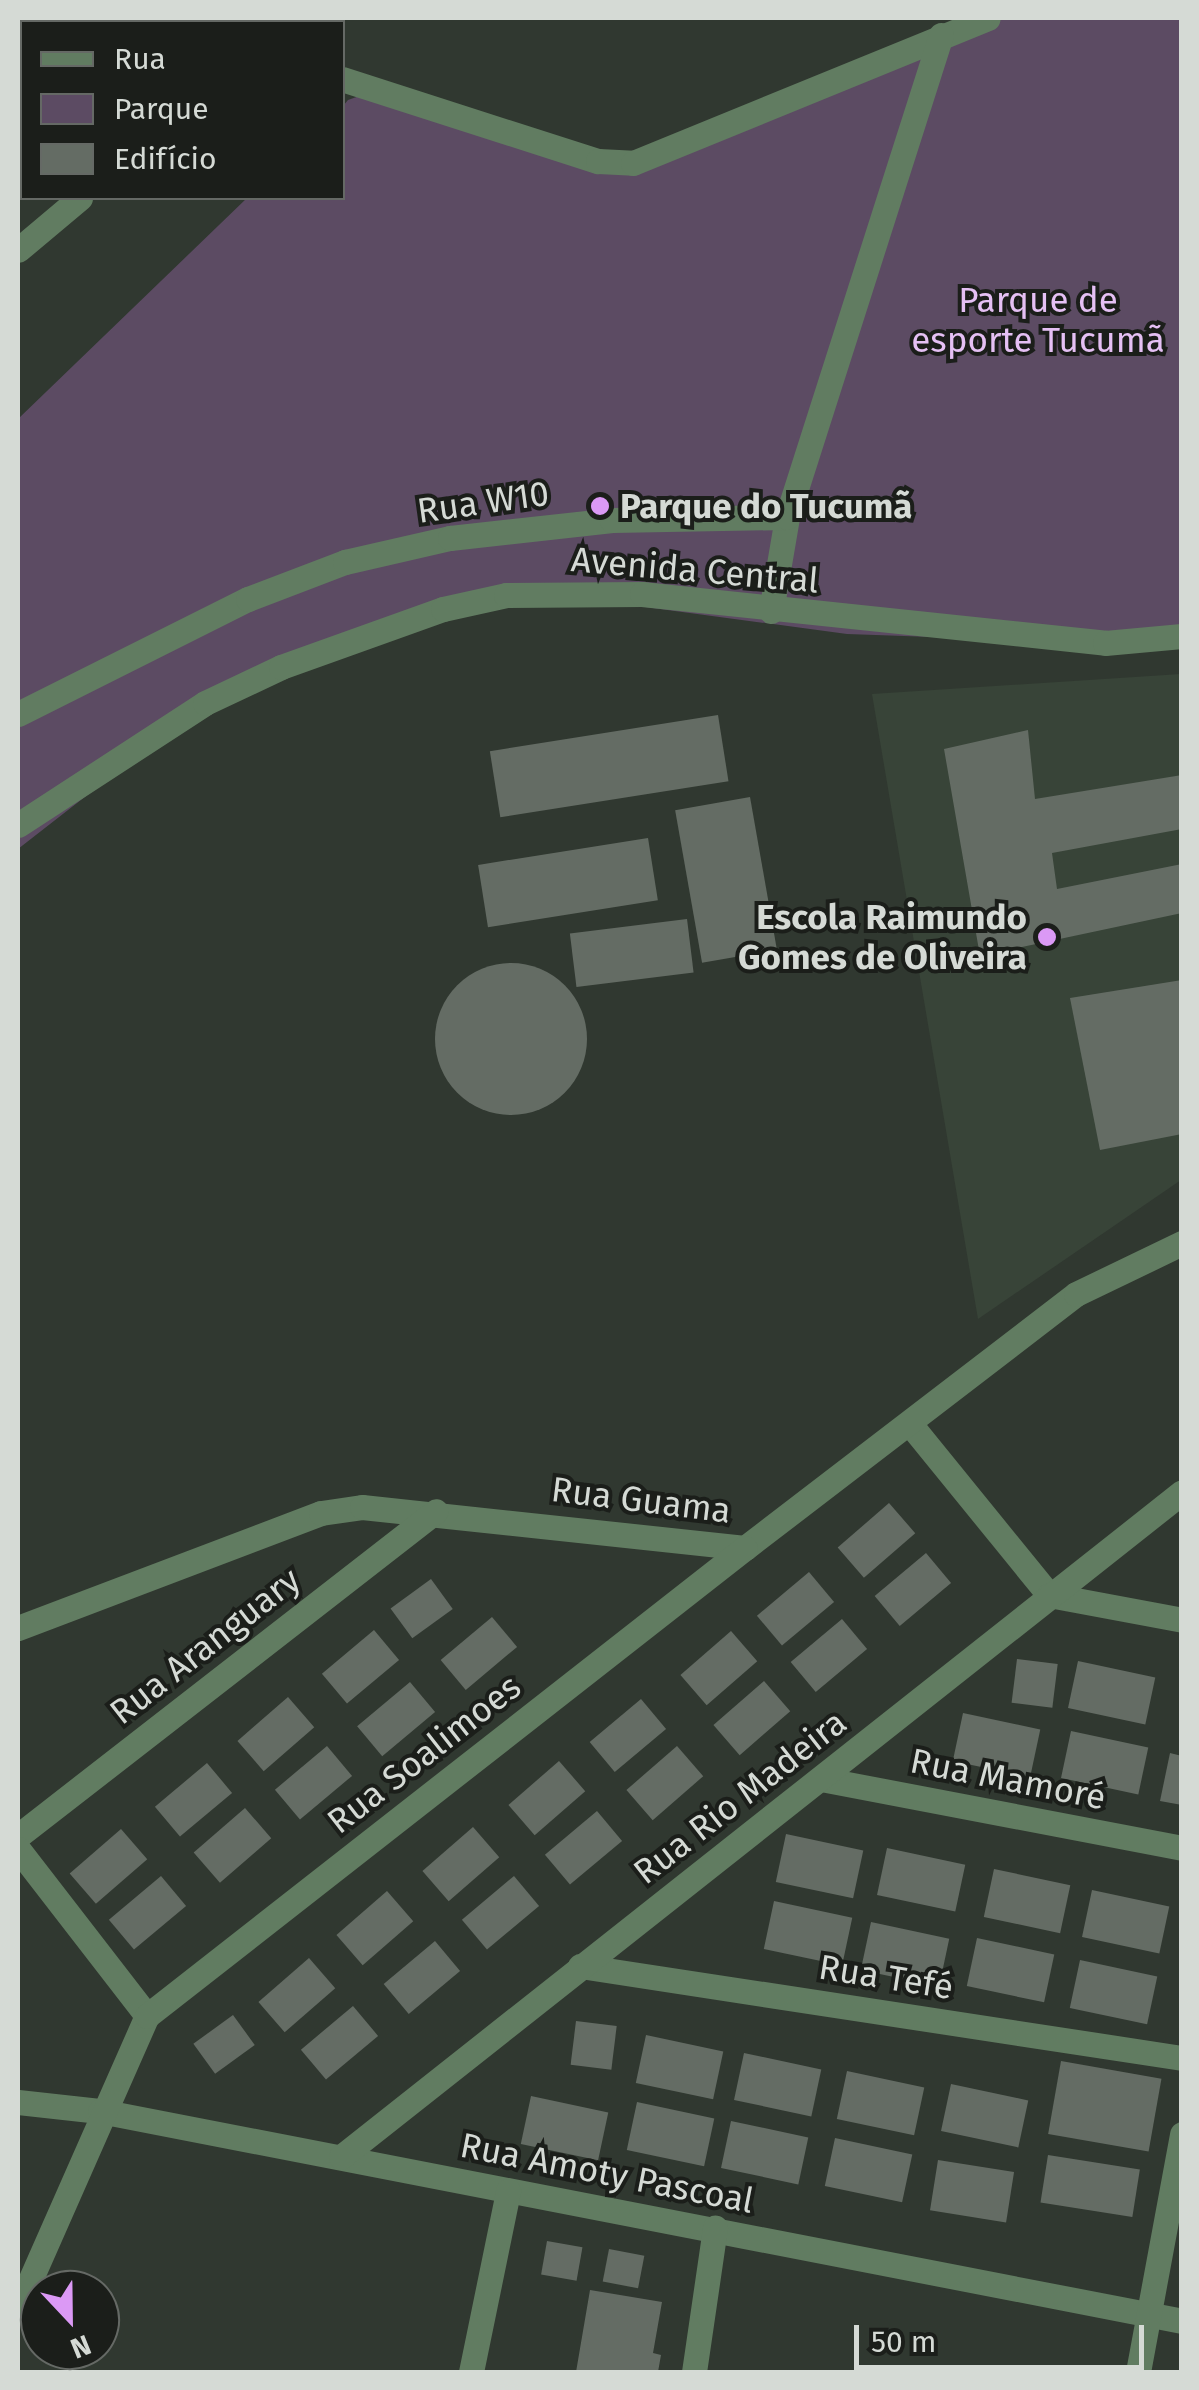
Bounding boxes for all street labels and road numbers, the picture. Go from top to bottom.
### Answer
street label: Rua W10 [414,472,552,532]
street label: Avenida Central [570,538,820,602]
street label: Rua Guama [549,1468,733,1532]
street label: Rua Aranguary [102,1559,308,1733]
street label: Rua Soalimoes [319,1666,529,1842]
street label: Rua Rio Madeira [625,1701,855,1893]
street label: Rua Mamoré [907,1739,1109,1819]
street label: Rua Tefé [816,1946,956,2008]
street label: Rua Amoty Pascoal [457,2124,757,2222]

